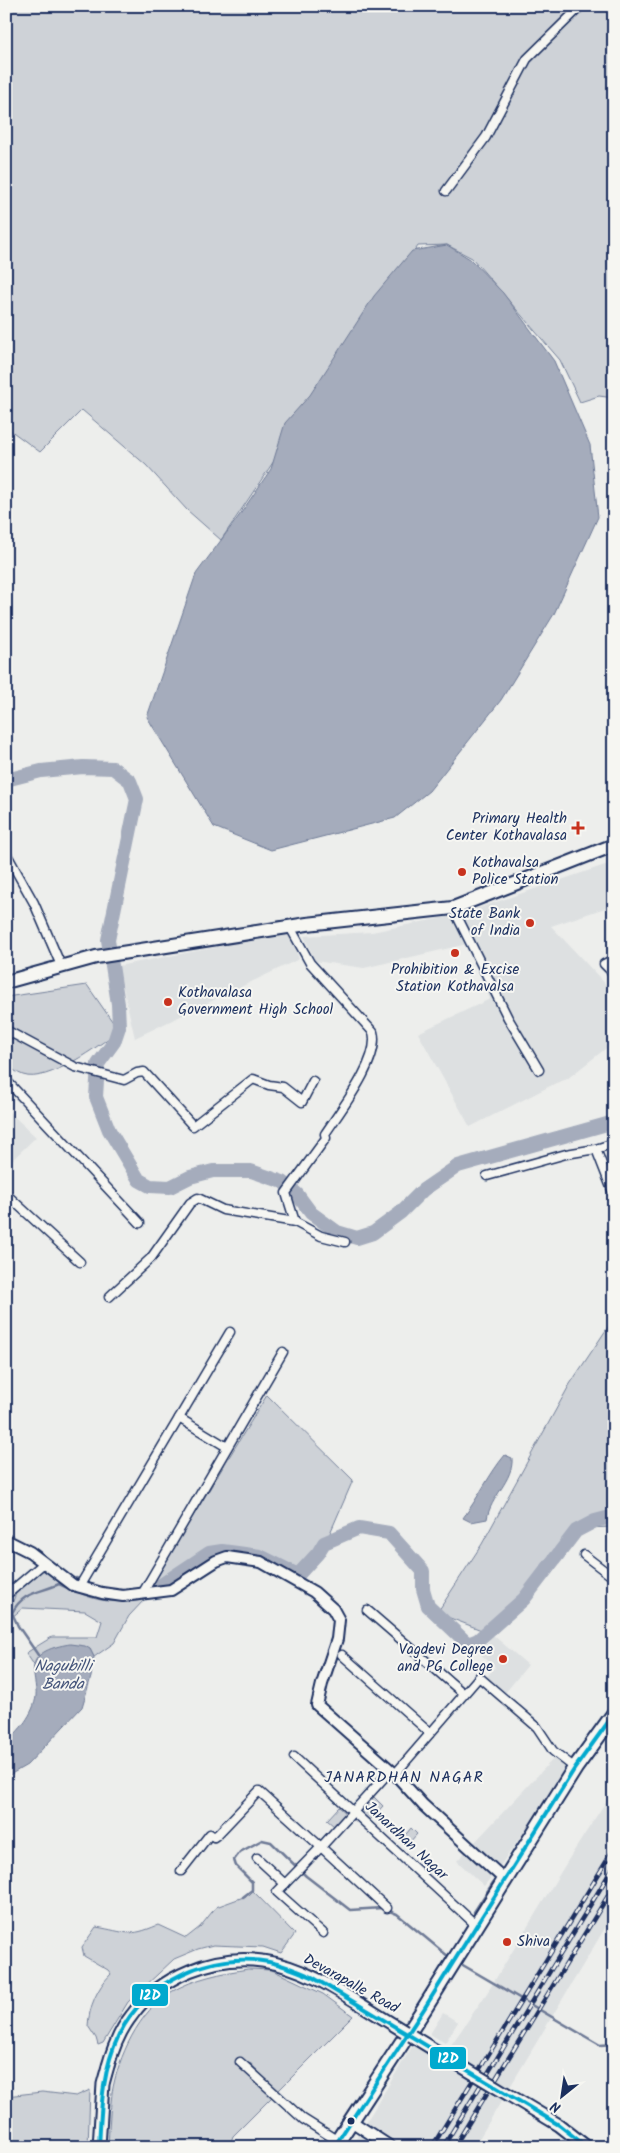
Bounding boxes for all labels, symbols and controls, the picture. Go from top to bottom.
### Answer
place label: Primary Health Center Kothavalasa [446,807,567,848]
marker: Primary Health Center Kothavalasa [571,821,585,835]
place label: Kothavalsa Police Station [472,851,559,892]
marker: Kothavalsa Police Station [456,866,468,878]
place label: State Bank of India [449,902,521,943]
marker: State Bank of India [524,917,536,929]
marker: Prohibition & Excise Station Kothavalsa [449,947,461,959]
place label: Prohibition & Excise Station Kothavalsa [391,958,519,999]
place label: Kothavalasa Government High School [178,981,334,1022]
marker: Kothavalasa Government High School [162,996,174,1008]
place label: Vagdevi Degree and PG College [397,1638,493,1679]
marker: Vagdevi Degree and PG College [497,1653,509,1665]
water label: Nagubilli Banda [34,1654,95,1697]
district label: JANARDHAN NAGAR [324,1765,484,1790]
street label: Janardhan Nagar [359,1796,454,1887]
place label: Shiva [517,1930,550,1954]
marker: Shiva [501,1936,513,1948]
street label: Devarapalle Road [299,1948,404,2020]
line badge: 12D [131,1983,169,2007]
text: 12D [139,1985,161,2007]
line badge: 12D [429,2046,467,2070]
text: 12D [437,2048,459,2070]
north arrow [538,2070,588,2120]
text: N [547,2095,565,2118]
unlabelled marker [346,2116,356,2126]

